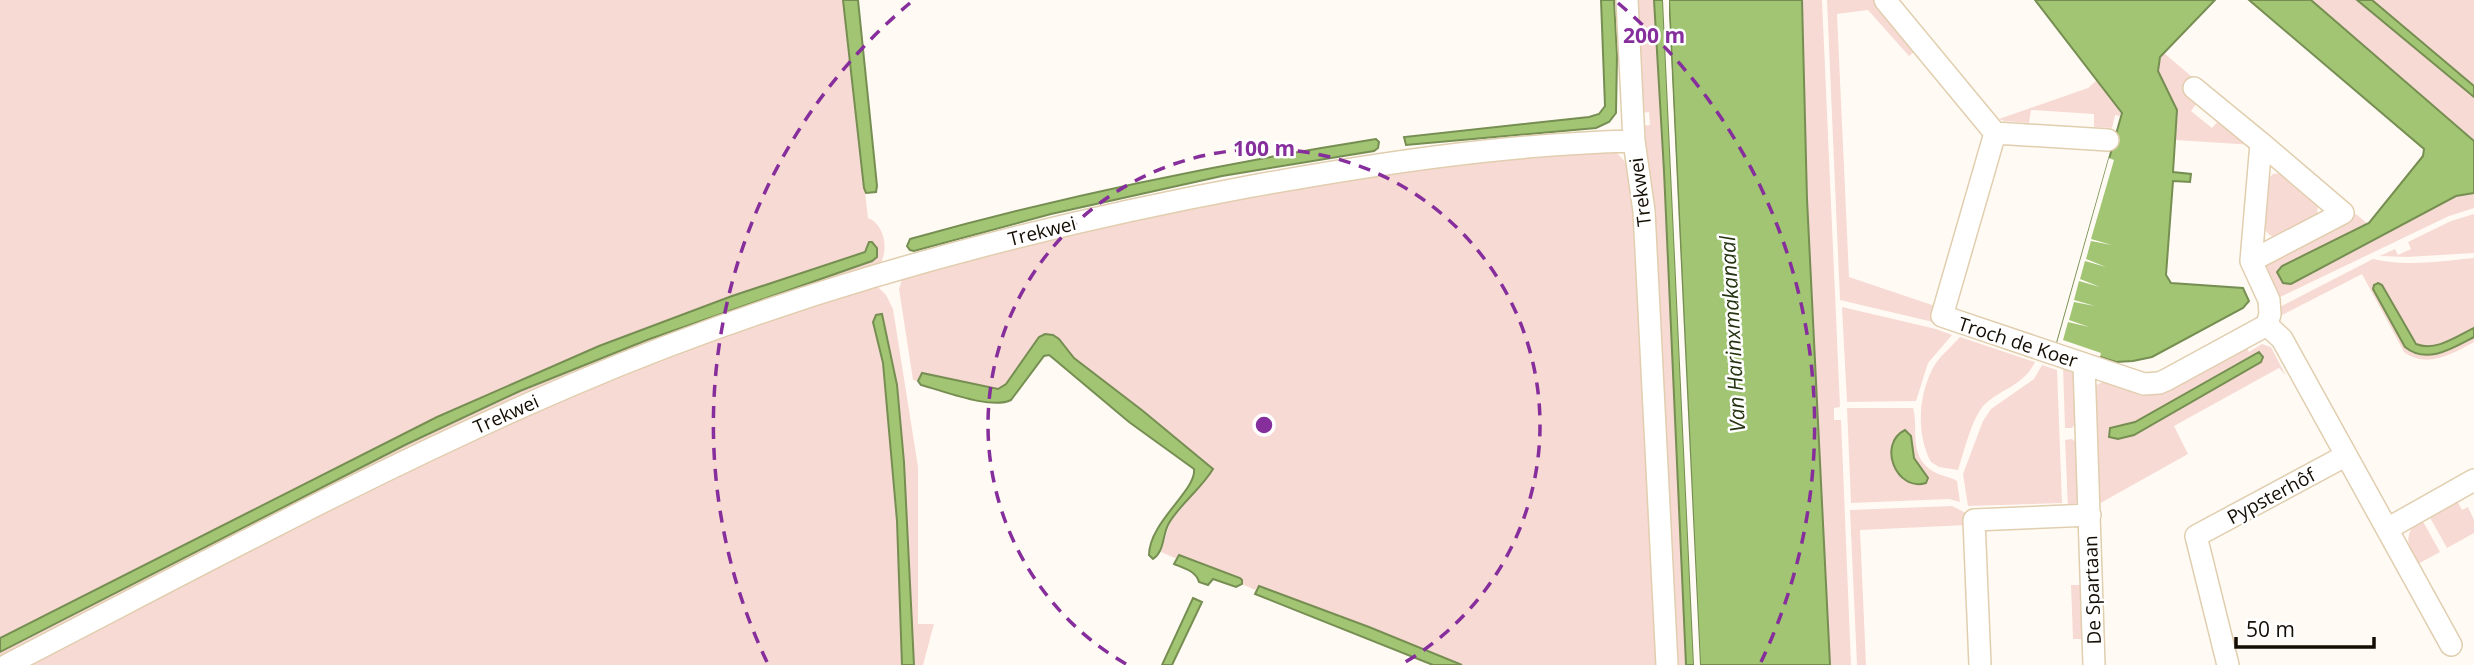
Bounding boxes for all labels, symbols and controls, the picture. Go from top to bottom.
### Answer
text: 200 m [1623,21,1685,49]
text: 100 m [1233,134,1295,162]
street label: Trekwei [1623,156,1657,228]
street label: Trekwei [1005,210,1079,252]
water label: Van Harinxmakanaal [1713,235,1751,433]
street label: Troch de Koer [1955,310,2081,374]
street label: Trekwei [469,388,543,440]
centre of rings [1252,413,1276,437]
street label: Pypsterhôf [2222,461,2321,530]
street label: De Spartaan [2077,535,2107,645]
scale bar [2236,606,2374,650]
text: 50 m [2246,615,2295,643]

